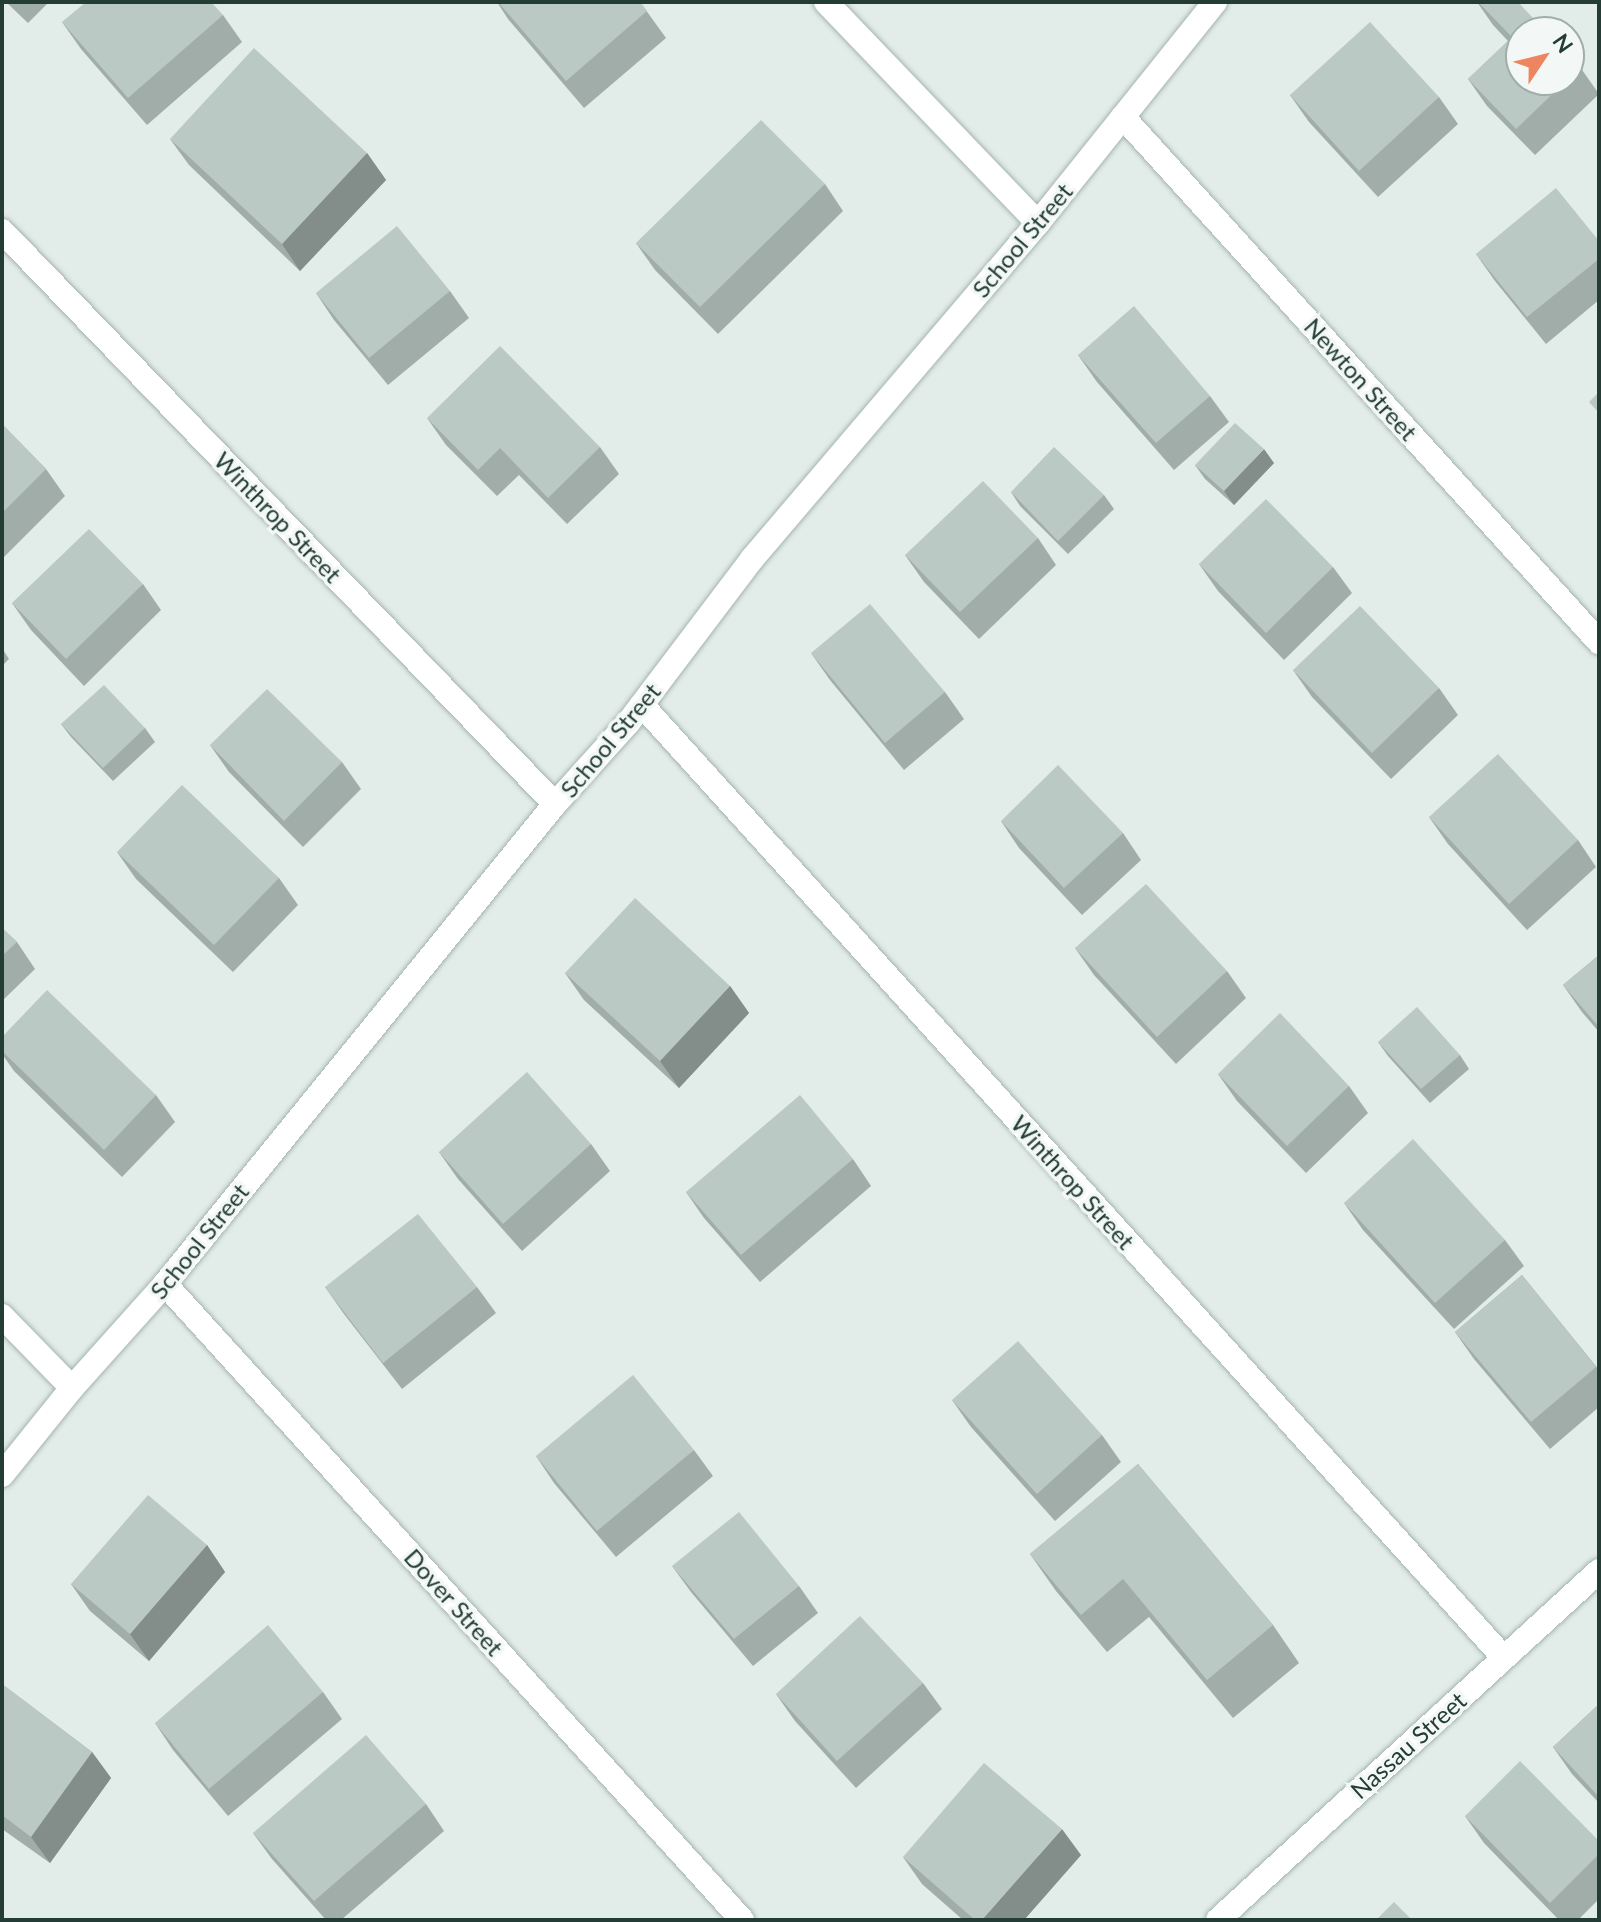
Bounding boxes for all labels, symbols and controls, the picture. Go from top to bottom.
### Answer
north arrow [1505,16,1585,96]
text: N [1548,28,1579,58]
street label: School Street [966,177,1078,303]
street label: Newton Street [1299,312,1423,446]
street label: Winthrop Street [208,446,348,588]
street label: School Street [554,677,666,803]
street label: Winthrop Street [1005,1109,1141,1255]
street label: School Street [144,1178,254,1304]
street label: Dover Street [398,1543,510,1661]
street label: Nassau Street [1344,1686,1472,1804]

